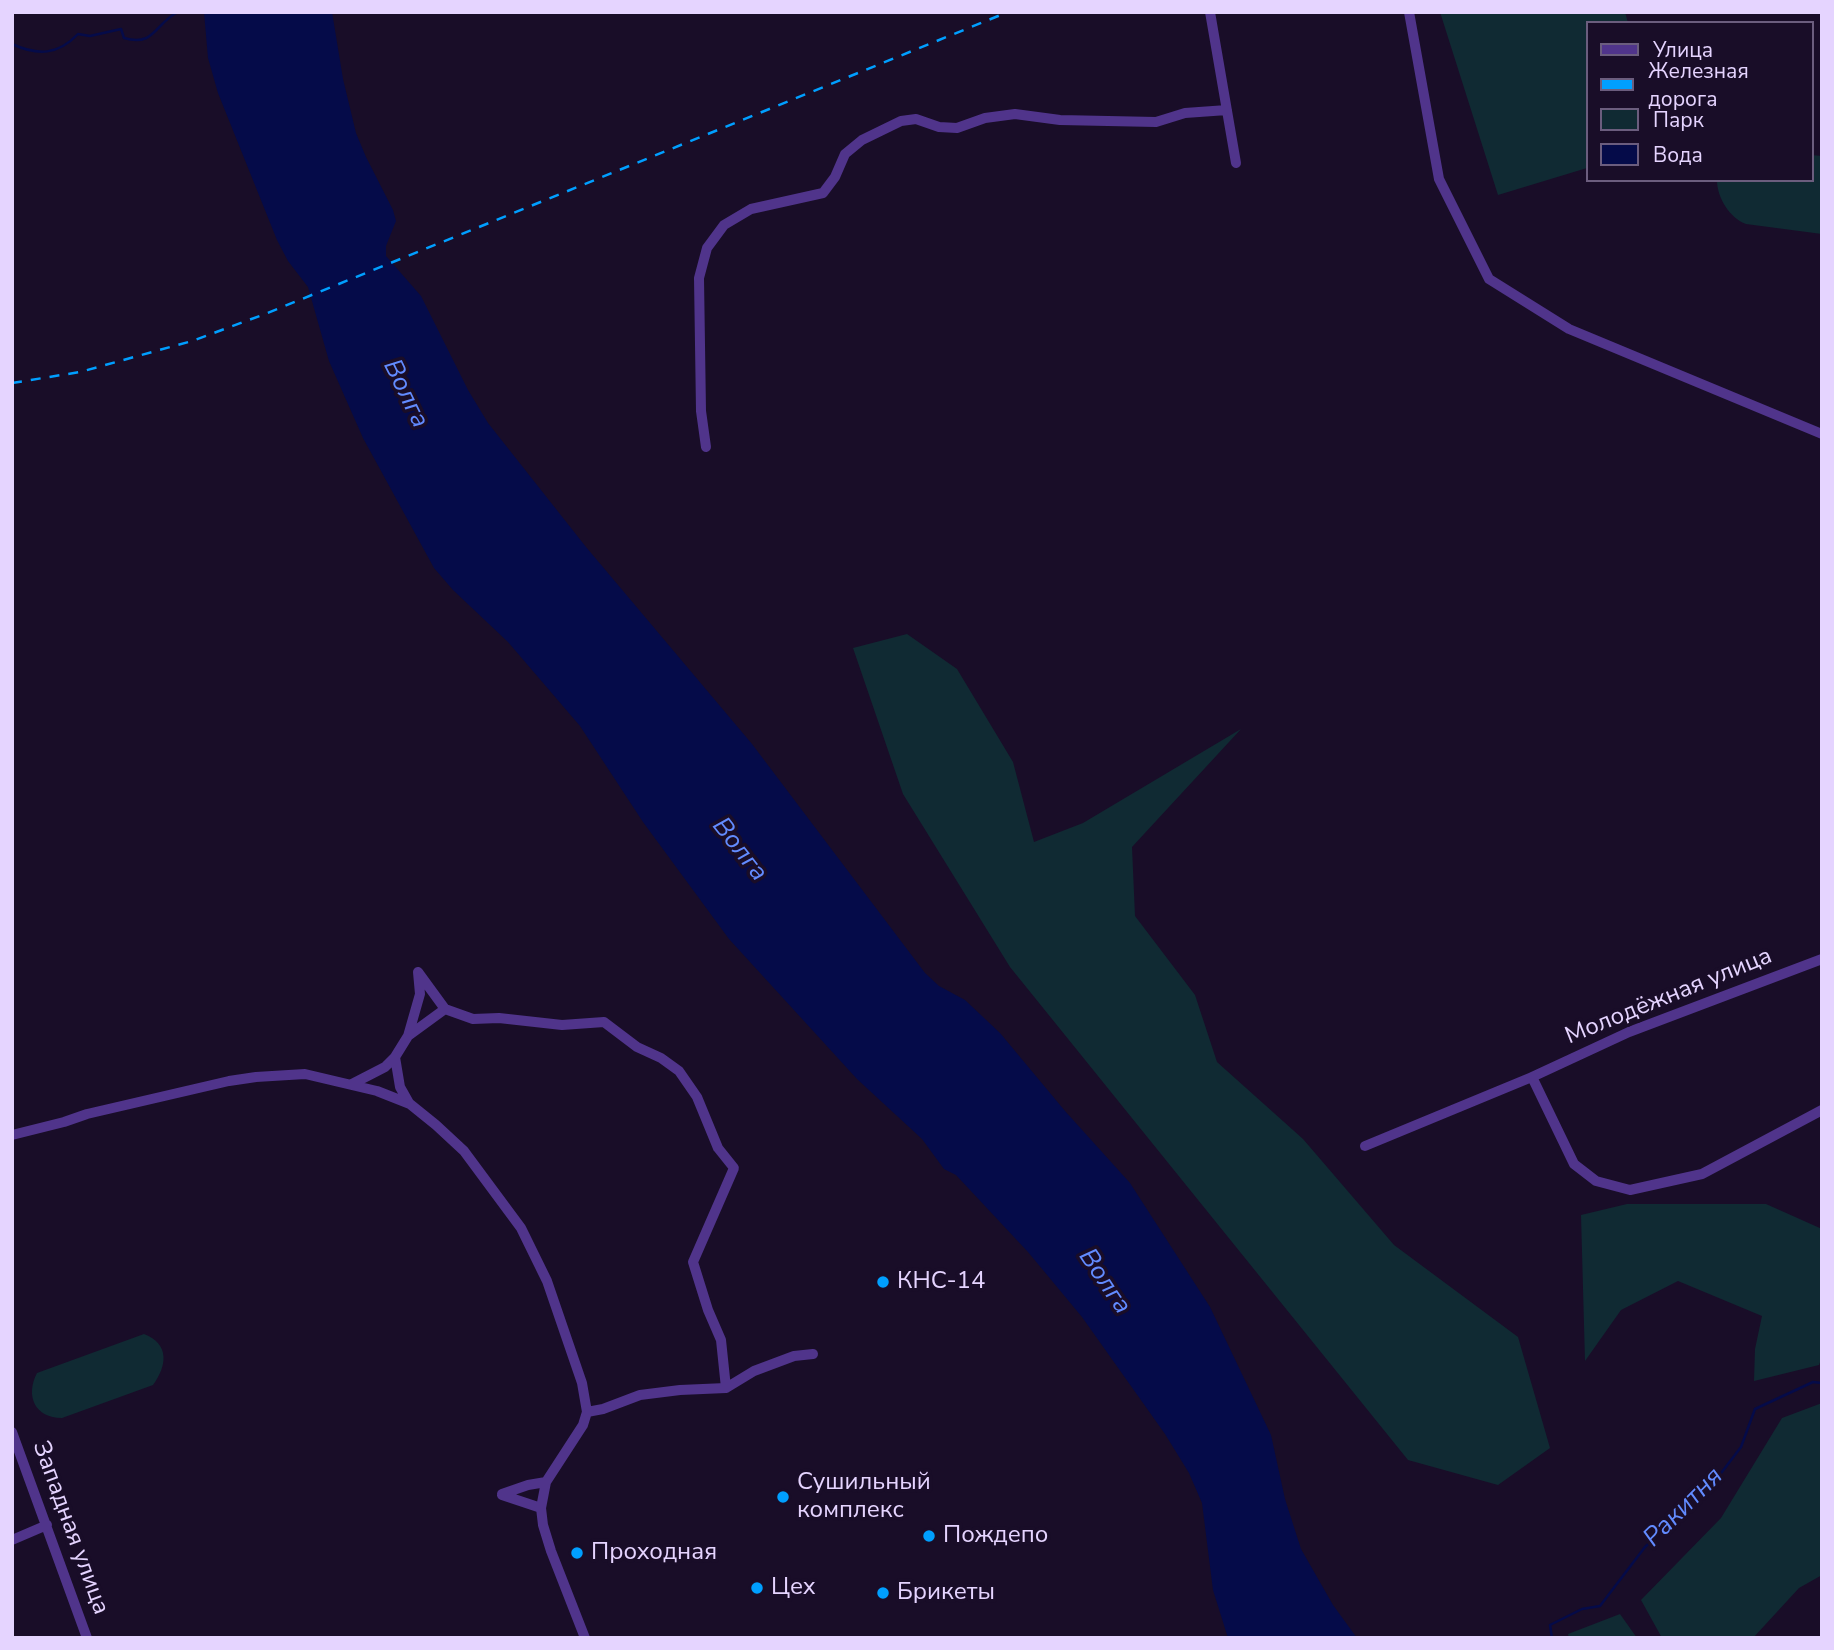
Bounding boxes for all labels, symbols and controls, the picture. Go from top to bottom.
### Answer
legend [1586,21,1813,182]
text: Улица [1653,36,1713,64]
text: Железная дорога [1648,57,1749,113]
text: Парк [1653,106,1704,134]
text: Вода [1653,141,1703,169]
water label: Волга [375,355,435,433]
water label: Волга [704,812,774,888]
street label: Молодёжная улица [1561,942,1777,1052]
water label: Волга [1071,1243,1137,1321]
place label: КНС-14 [897,1268,985,1296]
marker: КНС-14 [875,1274,891,1290]
street label: Западная улица [25,1437,115,1619]
water label: Ракитня [1638,1462,1730,1554]
place label: Сушильный комплекс [797,1469,931,1525]
marker: Сушильный комплекс [775,1489,791,1505]
place label: Пождепо [943,1522,1048,1550]
marker: Пождепо [921,1528,937,1544]
place label: Проходная [591,1539,717,1567]
marker: Проходная [569,1545,585,1561]
place label: Цех [771,1574,816,1602]
place label: Брикеты [897,1579,995,1607]
marker: Цех [749,1580,765,1596]
marker: Брикеты [875,1585,891,1601]

